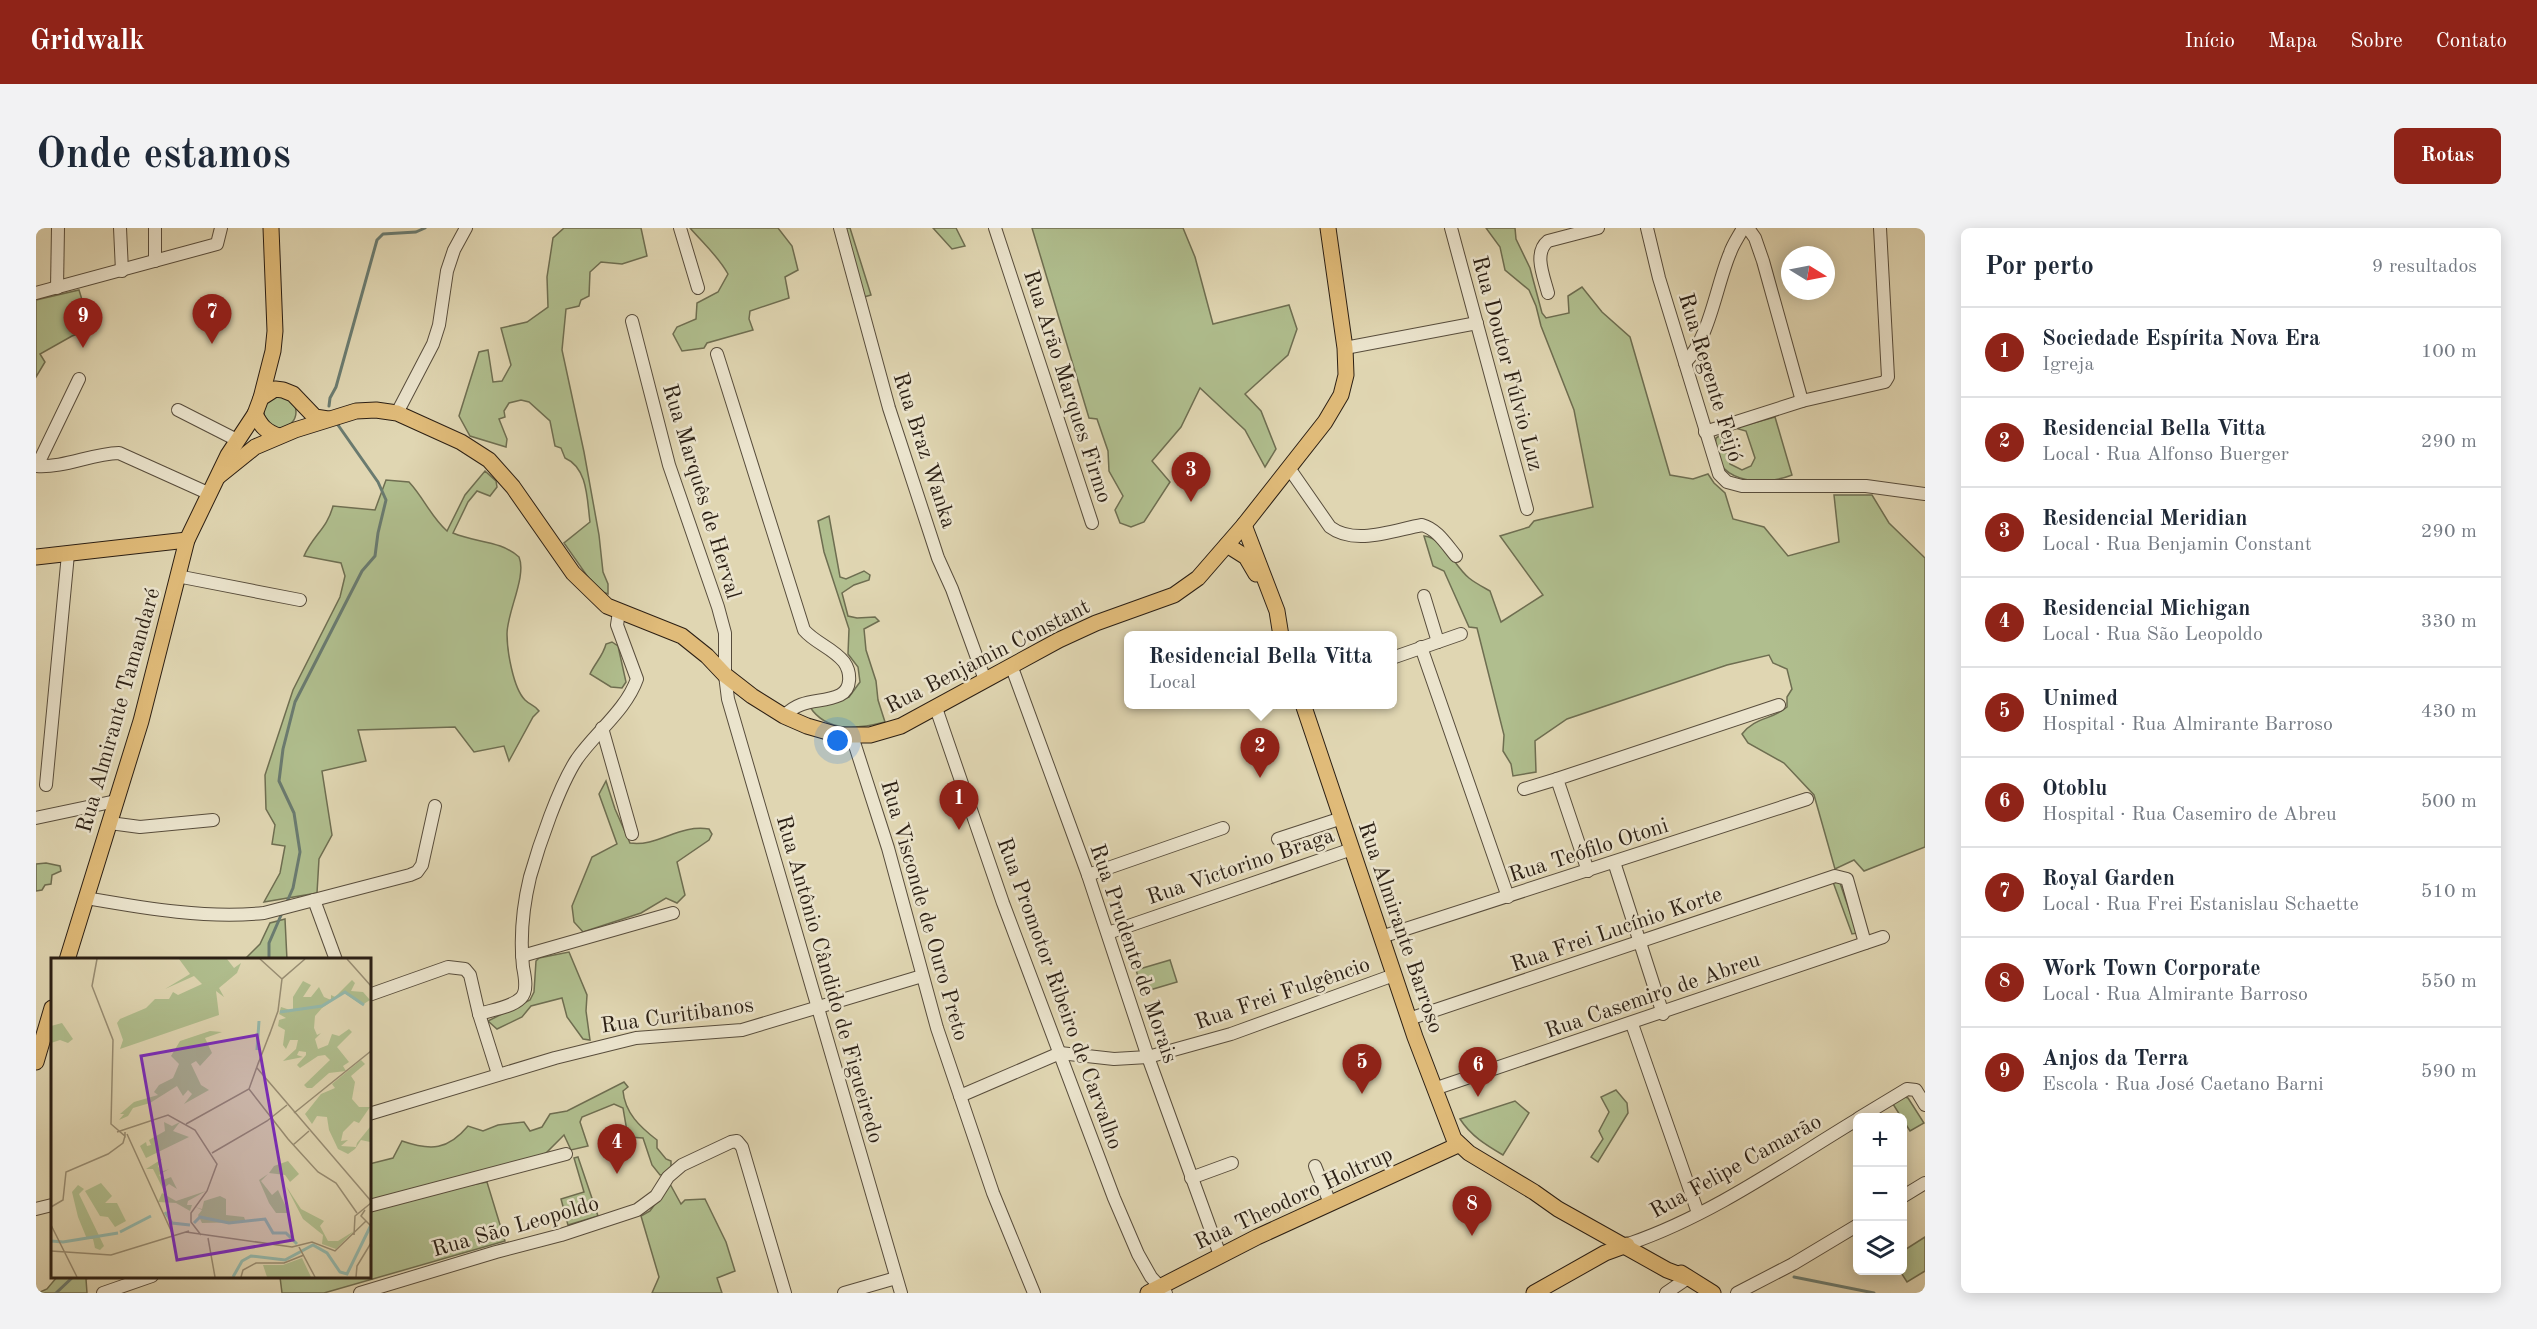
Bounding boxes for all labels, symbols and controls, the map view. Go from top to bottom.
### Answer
text: Gridwalk [30,28,145,56]
text: Início [2184,31,2235,52]
text: Mapa [2268,31,2317,52]
text: Sobre [2350,31,2403,52]
text: Contato [2436,31,2507,52]
button: Rotas [2394,128,2501,184]
text: Onde estamos [36,135,291,177]
north arrow [1781,246,1835,300]
street label: Rua Doutor Fúlvio Luz [1468,254,1546,473]
text: Por perto [1985,254,2094,280]
text: 9 resultados [2372,257,2477,277]
street label: Rua Arão Marques Firmo [1019,267,1115,506]
street label: Rua Regente Feijó [1674,290,1746,465]
pin: 7 [192,294,231,344]
pin: 9 [64,298,102,348]
text: Sociedade Espírita Nova Era [2042,328,2320,350]
text: 1 [1999,342,2010,362]
text: 100 m [2421,342,2477,362]
text: Igreja [2042,355,2094,375]
street label: Rua Braz Wanka [889,370,960,531]
street label: Rua Marquês de Herval [658,382,744,602]
text: Residencial Bella Vitta [2042,418,2266,440]
text: 2 [1999,432,2010,452]
text: 290 m [2421,432,2477,452]
text: Local · Rua Alfonso Buerger [2042,445,2289,465]
pin: 3 [1172,452,1210,502]
text: Residencial Meridian [2042,508,2248,530]
text: 3 [1999,522,2010,542]
text: 290 m [2421,522,2477,542]
text: Local · Rua Benjamin Constant [2042,535,2312,555]
street label: Rua Almirante Tamandaré [73,586,164,835]
street label: Rua Benjamin Constant [882,596,1094,718]
text: Residencial Michigan [2042,598,2251,620]
text: 4 [1999,612,2010,632]
text: 330 m [2421,612,2477,632]
text: Local · Rua São Leopoldo [2042,625,2263,645]
popup [1124,631,1397,709]
text: Residencial Bella Vitta [1149,646,1372,668]
text: Local [1149,673,1196,693]
text: Unimed [2042,688,2118,710]
text: 5 [1999,702,2010,722]
text: 430 m [2421,702,2477,722]
text: Hospital · Rua Almirante Barroso [2042,715,2333,735]
your location [823,726,852,755]
pin: 2 [1240,728,1280,778]
street label: Rua Visconde de Ouro Preto [876,778,972,1043]
text: Otoblu [2042,778,2107,800]
pin: 1 [940,780,978,830]
text: 6 [1999,792,2010,812]
text: 500 m [2421,792,2477,812]
text: Hospital · Rua Casemiro de Abreu [2042,805,2337,825]
street label: Rua Antônio Cândido de Figueiredo [772,813,887,1146]
street label: Rua Teófilo Otoni [1506,815,1671,887]
street label: Rua Almirante Barroso [1354,819,1447,1036]
street label: Rua Victorino Braga [1144,824,1337,909]
street label: Rua Promotor Ribeiro de Carvalho [992,835,1126,1152]
street label: Rua Prudente de Morais [1085,841,1181,1066]
text: Royal Garden [2042,868,2175,890]
text: 7 [1999,882,2010,902]
text: 510 m [2421,882,2477,902]
street label: Rua Frei Lucínio Korte [1508,883,1725,976]
text: Local · Rua Frei Estanislau Schaette [2042,895,2359,915]
street label: Rua Casemiro de Abreu [1542,949,1763,1043]
street label: Rua Frei Fulgêncio [1192,954,1373,1034]
inset map [51,958,370,1278]
text: Work Town Corporate [2042,958,2261,980]
text: 8 [1999,972,2010,992]
text: 550 m [2421,972,2477,992]
text: Local · Rua Almirante Barroso [2042,985,2308,1005]
street label: Rua Curitibanos [599,994,755,1038]
pin: 5 [1342,1044,1382,1094]
pin: 6 [1458,1048,1498,1097]
text: Anjos da Terra [2042,1048,2189,1070]
text: 9 [1999,1062,2010,1082]
text: 590 m [2421,1062,2477,1082]
text: Escola · Rua José Caetano Barni [2042,1075,2324,1095]
street label: Rua Felipe Camarão [1647,1111,1825,1223]
map controls [1853,1113,1907,1275]
button: + [1853,1113,1907,1167]
pin: 4 [598,1124,636,1174]
street label: Rua Theodoro Holtrup [1191,1143,1396,1254]
button: − [1853,1167,1907,1221]
pin: 8 [1452,1186,1492,1236]
street label: Rua São Leopoldo [430,1193,602,1261]
button: layers [1853,1221,1907,1275]

